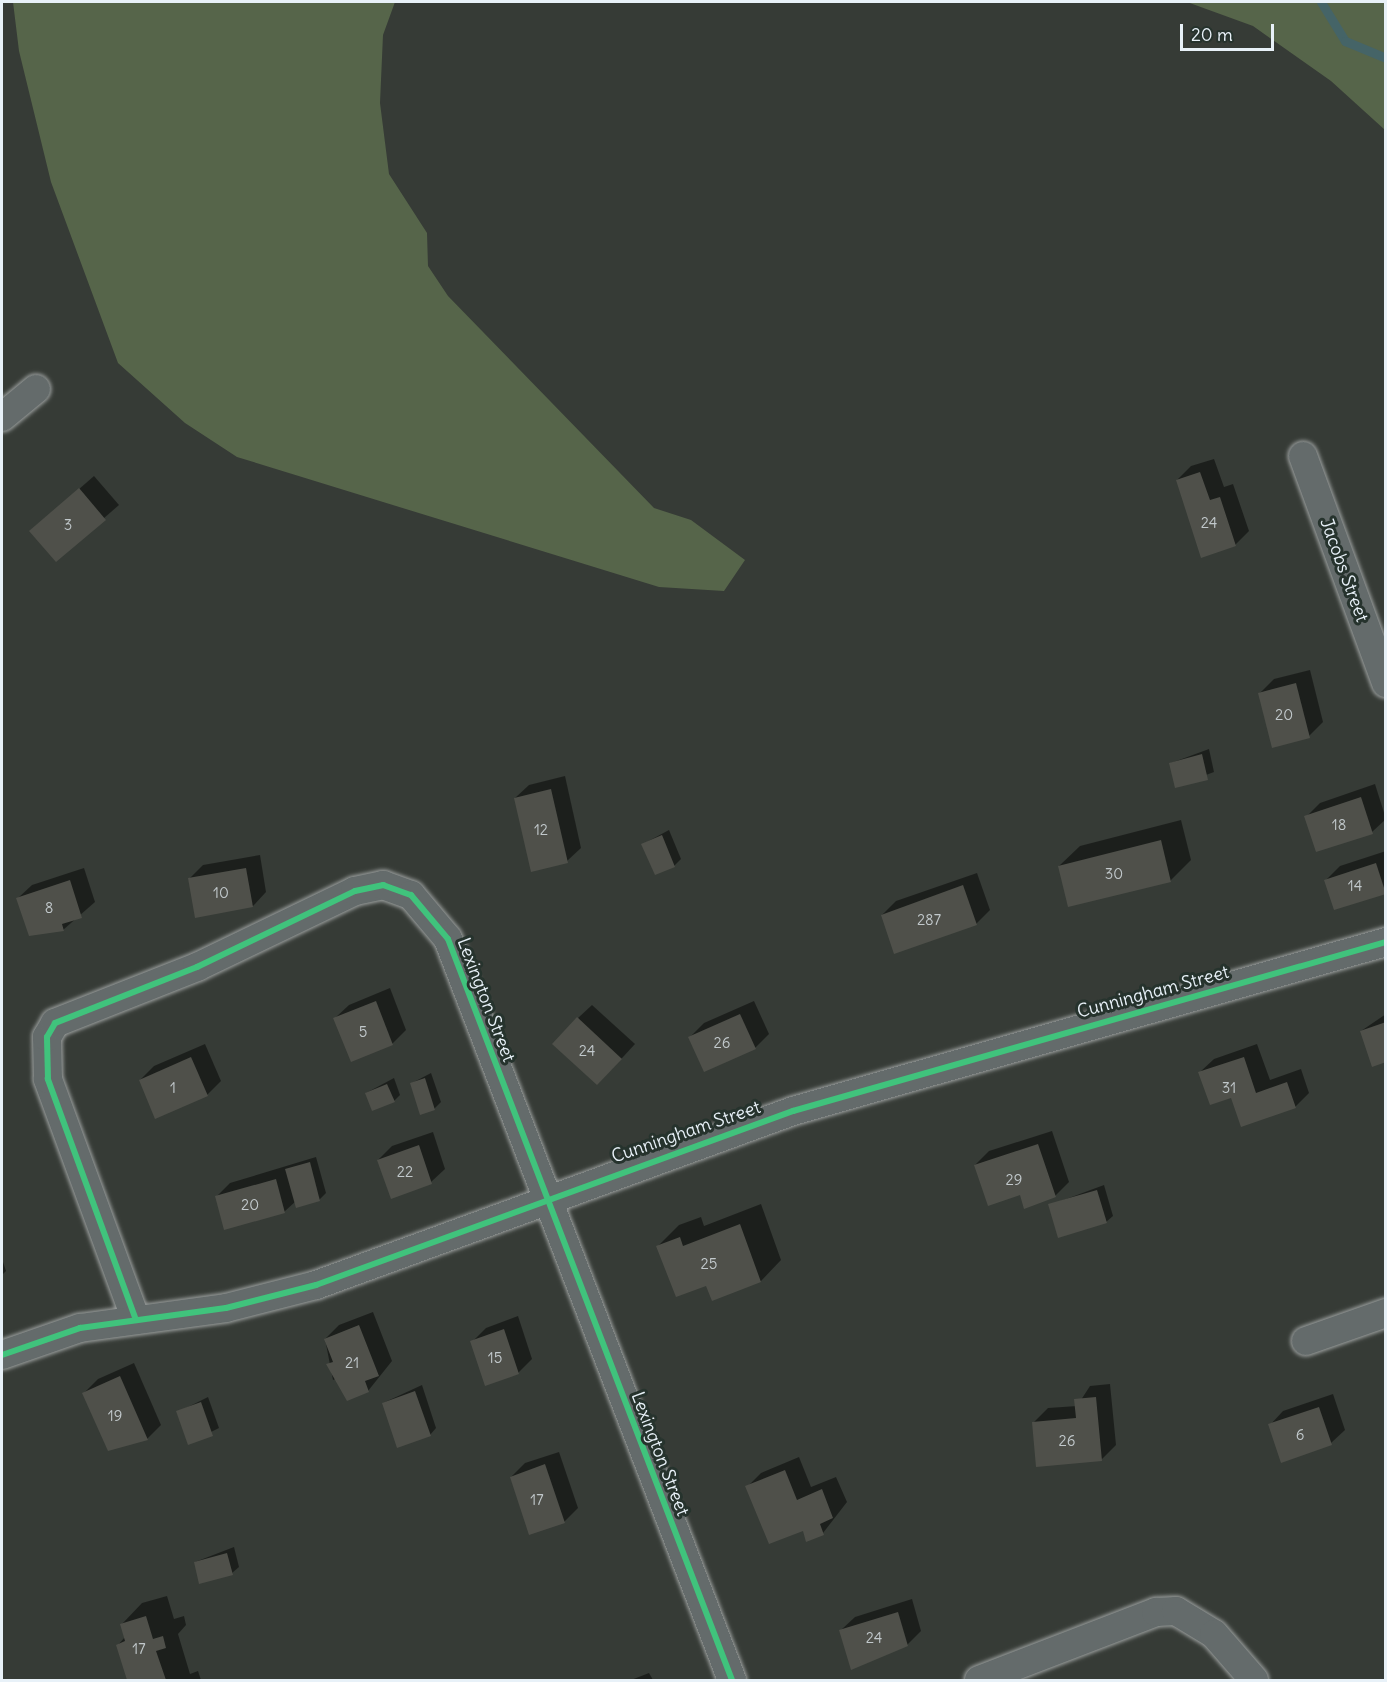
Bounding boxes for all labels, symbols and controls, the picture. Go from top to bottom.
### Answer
scale bar [1183,12,1278,50]
text: 20 m [1191,23,1233,46]
house number: 24 [1201,514,1217,532]
street label: Jacobs Street [1315,515,1373,625]
house number: 3 [64,516,72,534]
house number: 20 [1275,706,1293,724]
house number: 18 [1332,816,1346,834]
house number: 12 [534,821,548,839]
house number: 30 [1105,865,1123,883]
house number: 14 [1348,877,1362,895]
house number: 10 [213,884,229,902]
house number: 8 [45,899,53,917]
house number: 287 [917,911,941,929]
street label: Lexington Street [452,935,520,1065]
street label: Cunningham Street [1075,961,1231,1023]
house number: 5 [359,1023,367,1041]
house number: 26 [714,1034,730,1052]
house number: 24 [579,1042,595,1060]
house number: 1 [170,1079,176,1097]
house number: 31 [1222,1079,1236,1097]
street label: Cunningham Street [609,1096,763,1168]
house number: 22 [397,1163,413,1181]
house number: 29 [1006,1171,1022,1189]
house number: 20 [241,1196,259,1214]
house number: 25 [701,1255,717,1273]
house number: 15 [488,1349,502,1367]
house number: 21 [345,1354,359,1372]
street label: Lexington Street [626,1389,694,1519]
house number: 19 [108,1407,122,1425]
house number: 6 [1296,1426,1304,1444]
house number: 26 [1059,1432,1075,1450]
house number: 17 [530,1491,544,1509]
house number: 24 [866,1629,882,1647]
house number: 17 [132,1640,146,1658]

